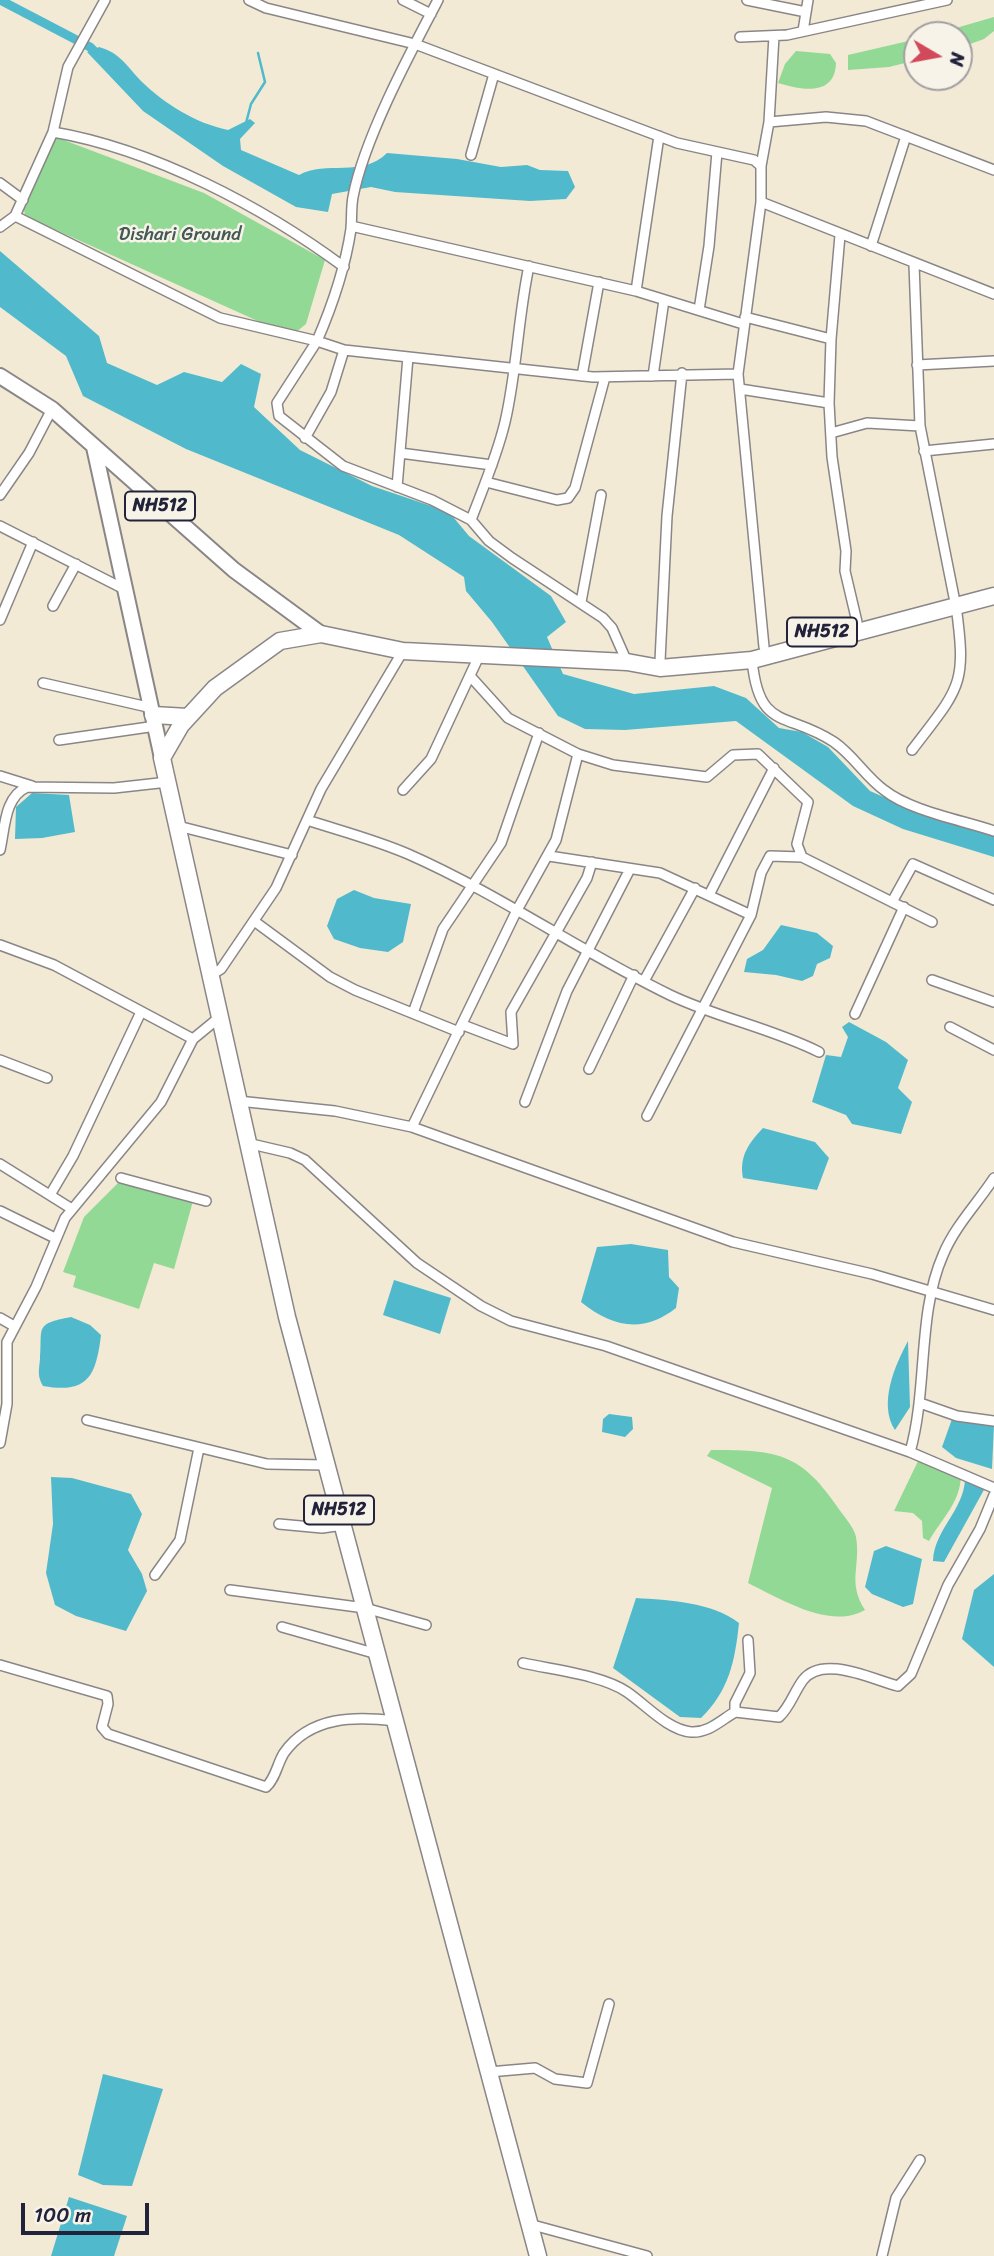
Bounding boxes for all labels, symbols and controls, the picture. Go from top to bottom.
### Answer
north arrow [903,21,973,91]
text: N [940,50,975,69]
park label: Dishari Ground [119,224,241,246]
road number: NH512 [125,492,195,520]
road number: NH512 [787,618,857,646]
road number: NH512 [304,1496,374,1525]
scale bar [24,2190,152,2234]
text: 100 m [34,2196,91,2234]

